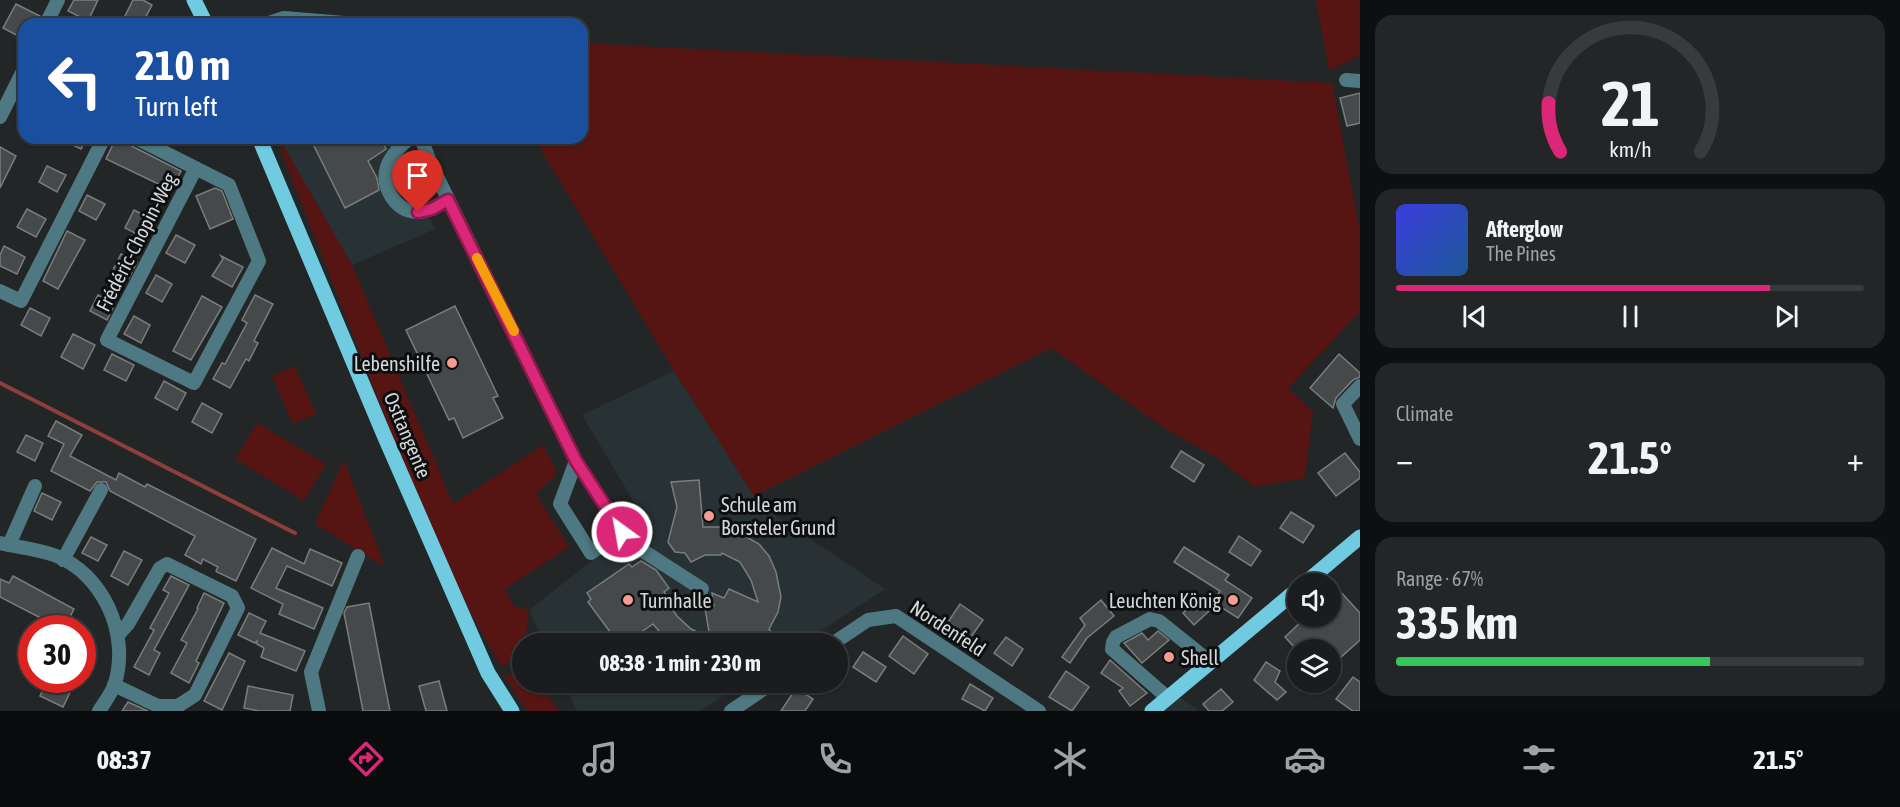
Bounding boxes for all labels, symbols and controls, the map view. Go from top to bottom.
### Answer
text: 210 m [135,41,230,89]
icon: left [36,42,114,120]
text: 21 [1601,68,1659,139]
text: Turn left [135,91,218,122]
text: km/h [1609,137,1651,162]
pin [392,150,443,212]
icon: arrive [401,159,434,192]
street label: Frédéric-Chopin-Weg [91,169,181,315]
text: Afterglow [1486,216,1563,242]
text: The Pines [1486,242,1556,265]
icon: previous [1458,300,1491,333]
icon: pause [1614,300,1647,333]
icon: next [1770,300,1803,333]
place label: Lebenshilfe [354,352,440,375]
marker: Lebenshilfe [445,356,459,370]
street label: Osttangente [380,389,436,481]
text: Climate [1396,402,1453,425]
text: 21.5° [1588,432,1672,484]
text: − [1396,440,1413,478]
text: + [1847,440,1864,478]
place label: Schule am Borsteler Grund [721,493,836,539]
position arrow [590,500,654,564]
marker: Schule am Borsteler Grund [702,509,716,523]
text: Range · 67% [1396,567,1483,590]
map controls [1287,573,1341,693]
button: sound [1287,573,1341,627]
place label: Turnhalle [640,589,712,612]
place label: Leuchten König [1109,589,1221,612]
marker: Turnhalle [621,593,635,607]
marker: Leuchten König [1226,593,1240,607]
street label: Nordenfeld [906,595,990,661]
text: 335 km [1396,597,1518,649]
speed limit sign: 30 [18,615,96,693]
button: layers [1287,639,1341,693]
place label: Shell [1181,646,1219,669]
text: 08:38 · 1 min · 230 m [599,650,761,676]
marker: Shell [1162,650,1176,664]
icon: directions [345,738,387,780]
icon: music [579,738,621,780]
icon: phone [814,738,856,780]
icon: climate [1049,738,1091,780]
icon: car [1284,738,1326,780]
icon: filters [1518,738,1560,780]
text: 08:37 [96,744,152,775]
text: 21.5° [1753,744,1804,775]

